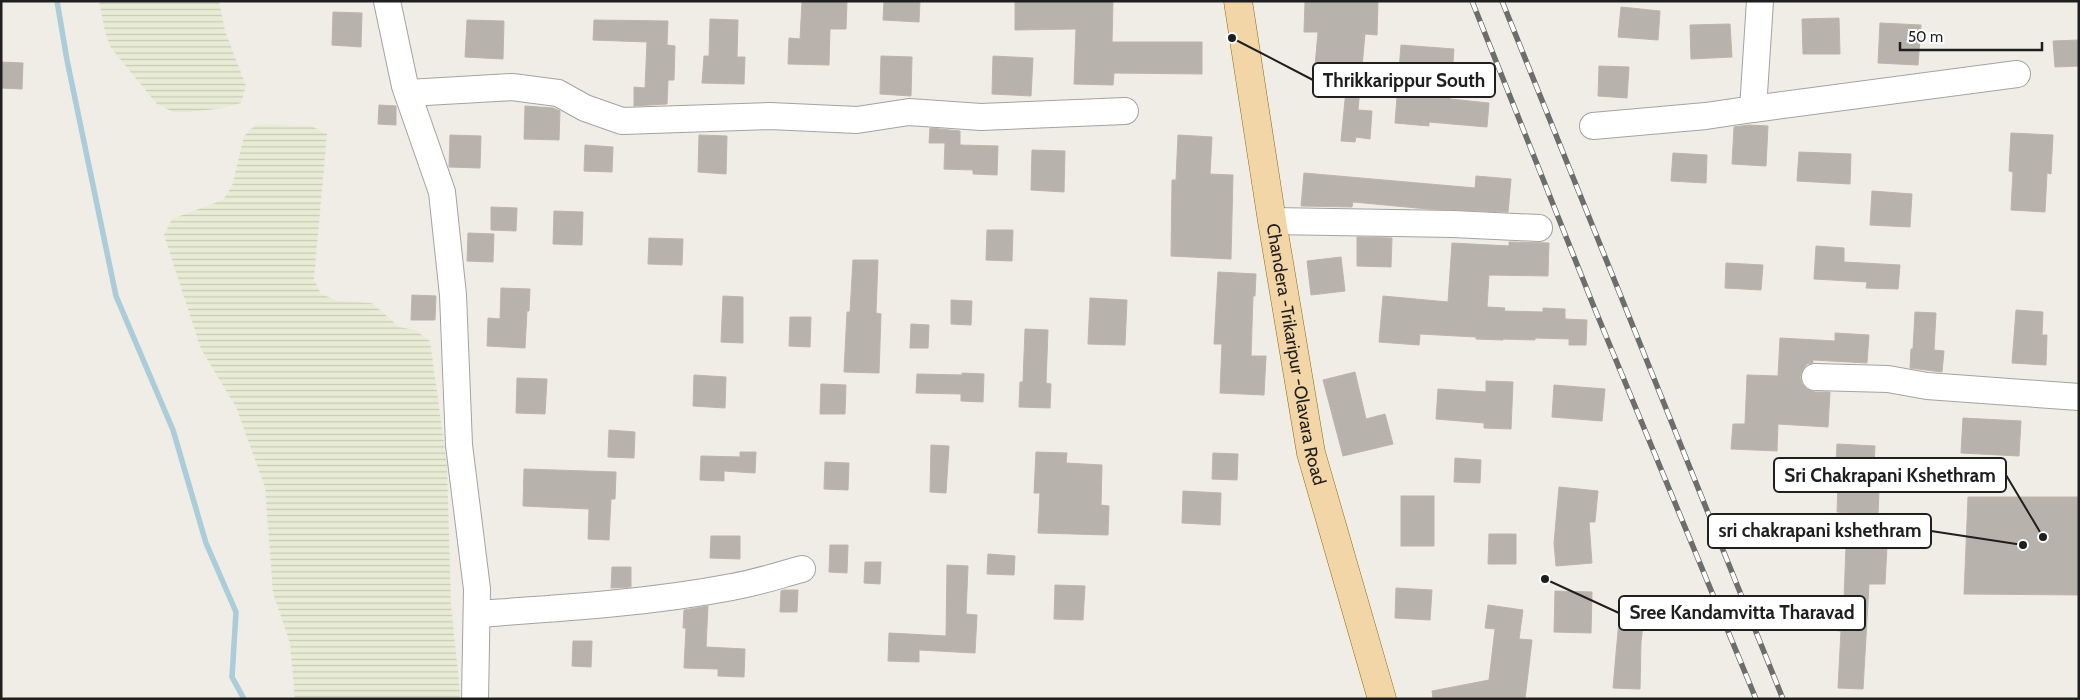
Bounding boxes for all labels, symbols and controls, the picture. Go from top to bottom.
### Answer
scale bar [1900,20,2042,52]
text: 50 m [1908,28,1943,46]
callout: Thrikkarippur South [1313,63,1495,97]
text: Thrikkarippur South [1323,69,1485,92]
street label: Chandera -Trikaripur -Olavara Road [1262,222,1331,488]
callout: Sri Chakrapani Kshethram [1774,458,2006,492]
text: Sri Chakrapani Kshethram [1784,464,1996,487]
callout: sri chakrapani kshethram [1708,514,1931,548]
text: sri chakrapani kshethram [1719,519,1921,542]
callout: Sree Kandamvitta Tharavad [1619,596,1865,630]
text: Sree Kandamvitta Tharavad [1629,601,1855,624]

